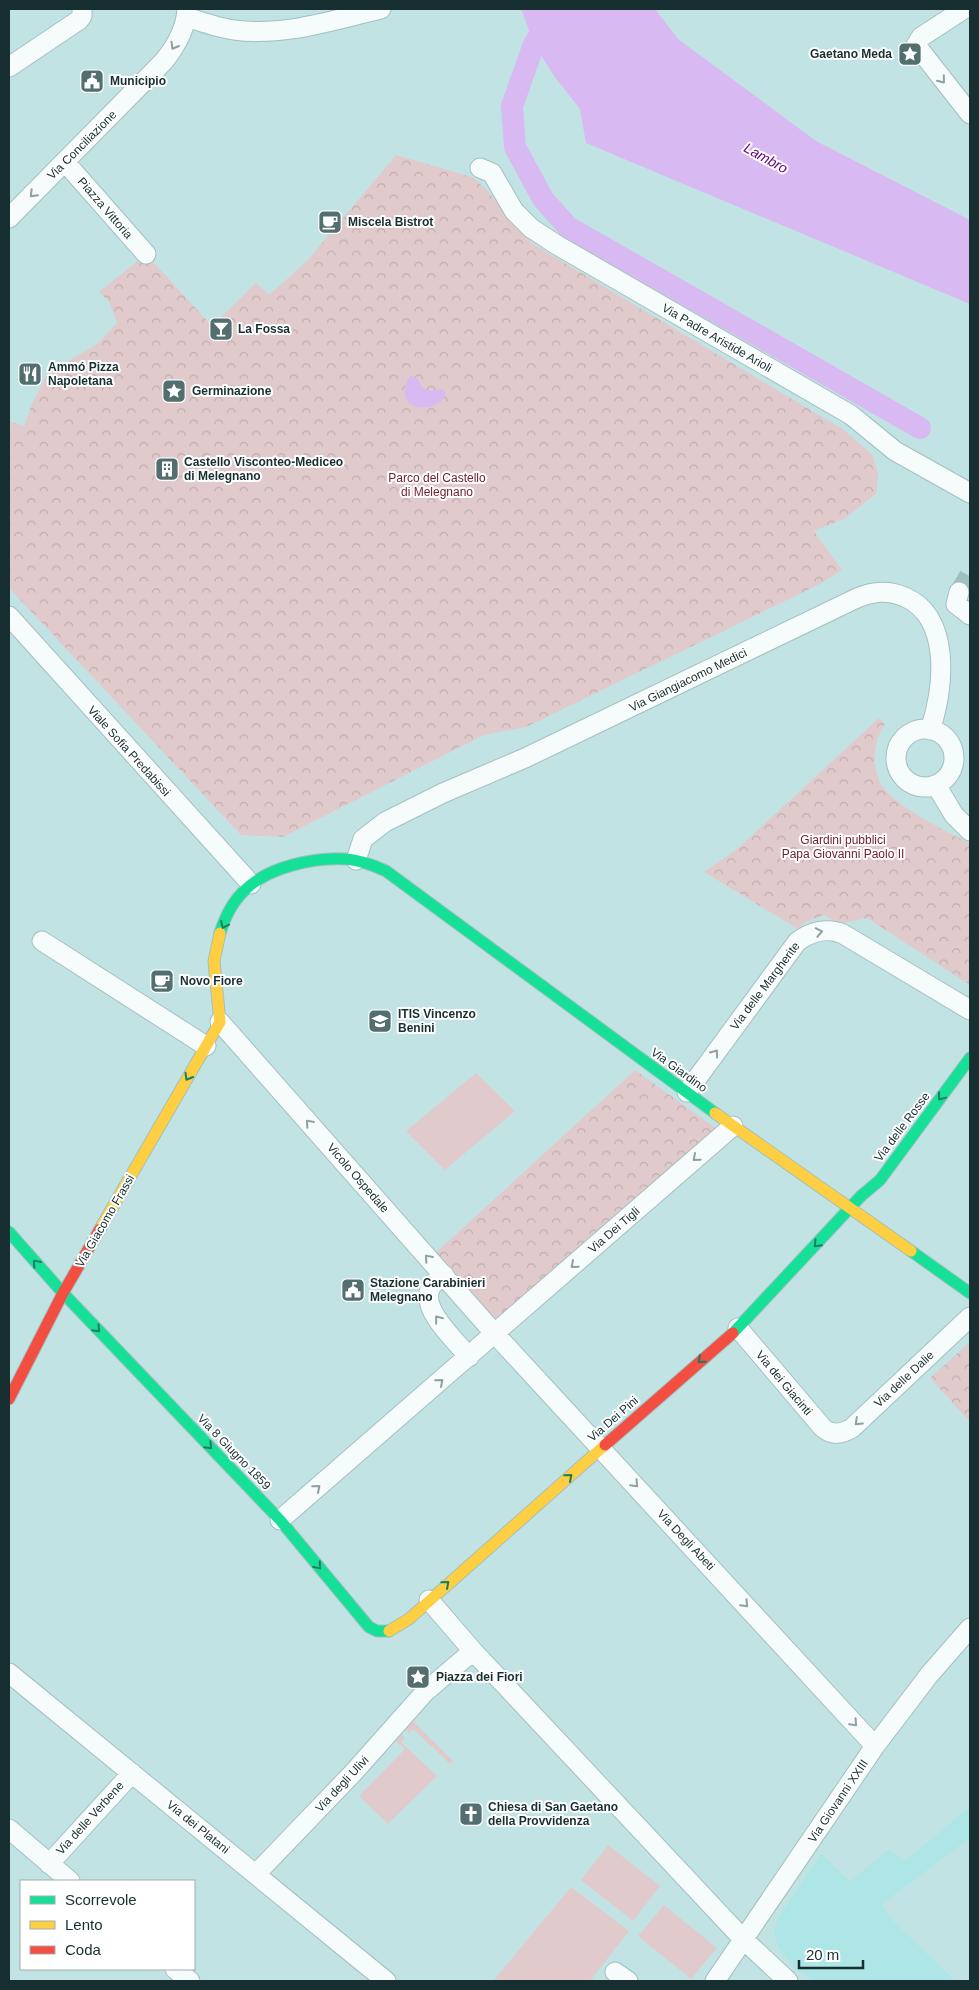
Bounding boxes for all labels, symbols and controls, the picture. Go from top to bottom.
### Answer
one-way arrow [170,41,180,50]
place icon: Gaetano Meda [897,41,923,67]
place label: Gaetano Meda [810,47,892,61]
public building icon: Municipio [79,68,105,94]
place label: Municipio [110,74,166,88]
one-way arrow [937,74,945,83]
street label: Via Conciliazione [45,107,120,182]
water label: Lambro [741,139,791,177]
street label: Piazza Vittoria [75,175,136,242]
one-way arrow [30,188,39,197]
cafe icon: Miscela Bistrot [317,209,343,235]
place label: Miscela Bistrot [348,215,433,229]
street label: Via Padre Aristide Arioli [660,301,774,375]
bar icon: La Fossa [208,316,234,342]
place label: La Fossa [238,322,290,336]
place label: Ammó Pizza Napoletana [48,360,119,388]
restaurant icon: Ammó Pizza Napoletana [17,361,43,387]
place icon: Germinazione [161,378,187,404]
place label: Germinazione [192,384,272,398]
place label: Castello Visconteo-Mediceo di Melegnano [184,455,343,483]
building icon: Castello Visconteo-Mediceo di Melegnano [154,456,180,482]
park label: Parco del Castello di Melegnano [388,471,486,499]
street label: Via Giangiacomo Medici [627,645,749,715]
street label: Viale Sofia Predabissi [85,703,173,799]
park label: Giardini pubblici Papa Giovanni Paolo II [782,833,904,861]
one-way arrow [220,919,230,928]
one-way arrow [815,927,824,938]
street label: Via delle Margherite [727,939,803,1033]
cafe icon: Novo Fiore [149,968,175,994]
place label: Novo Fiore [180,974,243,988]
place label: ITIS Vincenzo Benini [398,1007,476,1035]
school or university icon: ITIS Vincenzo Benini [367,1008,393,1034]
street label: Via Giardino [648,1045,710,1095]
one-way arrow [710,1050,718,1059]
one-way arrow [185,1071,195,1080]
street label: Via delle Rosse [871,1089,933,1164]
one-way arrow [938,1091,947,1101]
one-way arrow [306,1119,315,1128]
street label: Vicolo Ospedale [324,1141,392,1216]
one-way arrow [693,1152,702,1161]
street label: Via Giacomo Frassi [73,1172,137,1270]
street label: Via Dei Tigli [586,1204,642,1256]
one-way arrow [814,1238,823,1247]
one-way arrow [425,1254,434,1263]
one-way arrow [33,1259,42,1268]
one-way arrow [571,1259,580,1268]
place label: Stazione Carabinieri Melegnano [370,1276,485,1304]
public building icon: Stazione Carabinieri Melegnano [340,1277,366,1303]
one-way arrow [435,1316,443,1325]
one-way arrow [91,1323,100,1332]
street label: Via dei Giacinti [753,1348,815,1418]
street label: Via delle Dalie [871,1348,937,1410]
one-way arrow [698,1354,707,1363]
one-way arrow [434,1378,443,1387]
street label: Via Dei Pini [585,1393,641,1445]
street label: Via 8 Giugno 1859 [195,1411,274,1493]
one-way arrow [854,1416,863,1425]
one-way arrow [203,1440,212,1449]
one-way arrow [563,1474,572,1483]
one-way arrow [629,1479,638,1488]
one-way arrow [311,1486,320,1494]
street label: Via Degli Abeti [654,1507,718,1573]
one-way arrow [313,1561,322,1570]
one-way arrow [441,1581,450,1590]
one-way arrow [739,1598,748,1607]
place icon: Piazza dei Fiori [405,1664,431,1690]
place label: Piazza dei Fiori [436,1670,523,1684]
one-way arrow [849,1718,858,1727]
street label: Via degli Ulivi [312,1753,372,1815]
street label: Via Giovanni XXIII [805,1757,871,1845]
street label: Via delle Verbene [53,1778,127,1858]
street label: Via dei Platani [164,1797,232,1857]
place label: Chiesa di San Gaetano della Provvidenza [488,1800,618,1828]
church icon: Chiesa di San Gaetano della Provvidenza [458,1801,484,1827]
legend [20,1880,195,1970]
text: Scorrevole [65,1891,137,1908]
text: Lento [65,1916,103,1933]
scale bar [799,1938,863,1970]
text: Coda [65,1941,102,1958]
text: 20 m [806,1946,839,1963]

